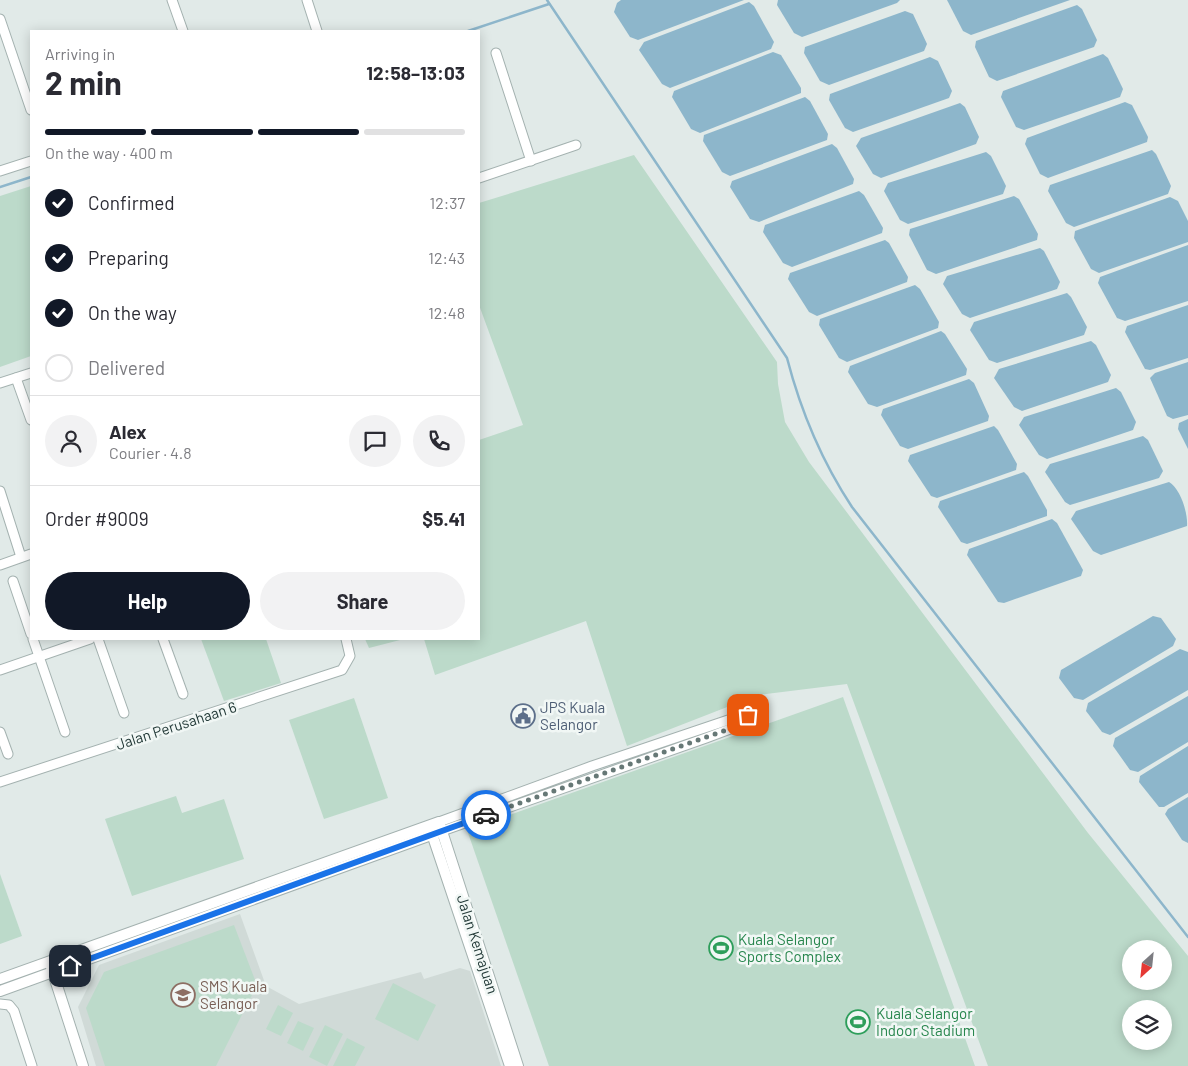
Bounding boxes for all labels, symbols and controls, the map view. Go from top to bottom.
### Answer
text: Arriving in [45,44,115,63]
text: 12:58–13:03 [366,61,465,84]
text: 2 min [45,63,122,101]
text: On the way · 400 m [45,143,173,162]
icon: check [45,189,73,217]
text: Confirmed [88,191,175,214]
text: 12:37 [430,193,465,212]
icon: check [45,244,73,272]
text: Preparing [88,246,169,269]
text: 12:43 [428,248,465,267]
icon: check [45,299,73,327]
text: On the way [88,301,177,324]
text: 12:48 [428,303,465,322]
text: Delivered [88,356,165,379]
button: person [45,415,97,467]
button: chat [349,415,401,467]
button: phone [413,415,465,467]
text: Alex [109,420,147,443]
text: Courier · 4.8 [109,443,192,462]
text: Order #9009 [45,507,149,530]
text: $5.41 [422,507,465,530]
button: Help [45,572,250,630]
button: Share [260,572,465,630]
pin [727,694,769,736]
street label: Jalan Perusahaan 6 [113,697,239,753]
place label: JPS Kuala Selangor [540,698,605,733]
icon: bag [734,701,762,729]
public building icon: JPS Kuala Selangor [510,703,536,729]
courier [461,790,511,840]
icon: car [472,801,500,829]
street label: Jalan Kemajuan [454,892,502,996]
place label: Kuala Selangor Sports Complex [738,930,841,965]
sports icon: Kuala Selangor Sports Complex [708,935,734,961]
north arrow [1122,940,1172,990]
map controls [1122,940,1172,1050]
pin [49,945,91,987]
icon: home [56,952,84,980]
place label: SMS Kuala Selangor [200,977,267,1012]
school or university icon: SMS Kuala Selangor [170,982,196,1008]
button: layers [1122,1000,1172,1050]
place label: Kuala Selangor Indoor Stadium [876,1004,975,1039]
sports icon: Kuala Selangor Indoor Stadium [845,1009,871,1035]

